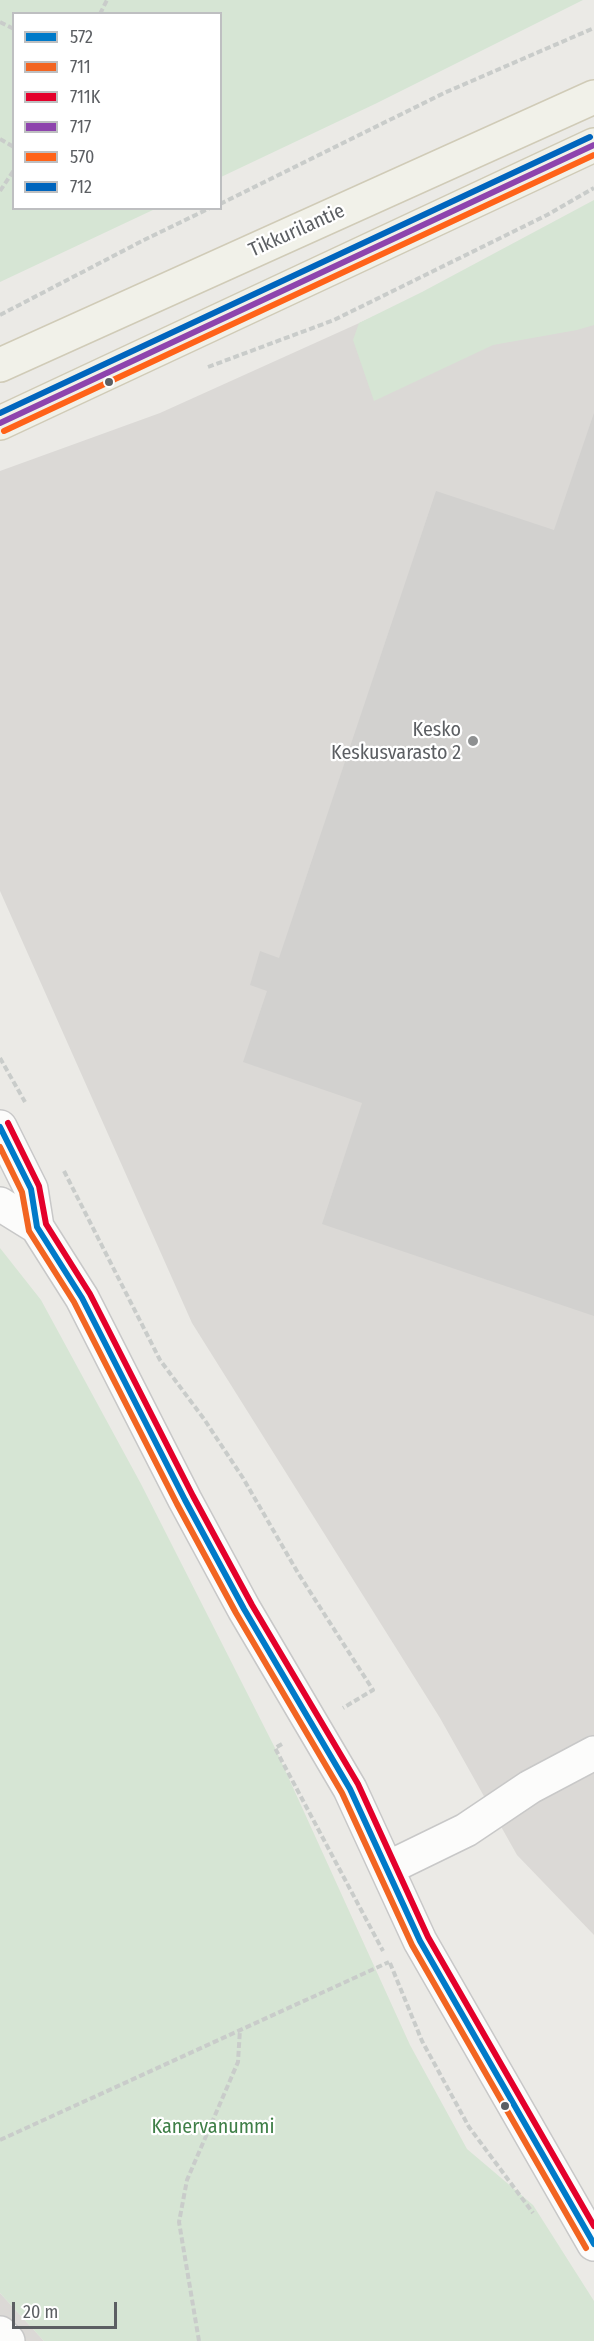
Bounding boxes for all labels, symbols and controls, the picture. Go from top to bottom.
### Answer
legend [12,12,222,210]
text: 572 [70,26,93,48]
text: 711 [70,56,91,78]
text: 711K [70,86,100,108]
text: 717 [70,116,91,138]
text: 570 [70,146,94,168]
text: 712 [70,176,92,198]
street label: Tikkurilantie [245,199,349,263]
unlabelled marker [103,376,115,388]
place label: Kesko Keskusvarasto 2 [331,718,461,765]
marker: Kesko Keskusvarasto 2 [466,734,480,748]
unlabelled marker [499,2100,511,2112]
park label: Kanervanummi [152,2115,274,2139]
scale bar [15,2290,120,2328]
text: 20 m [23,2301,58,2323]

